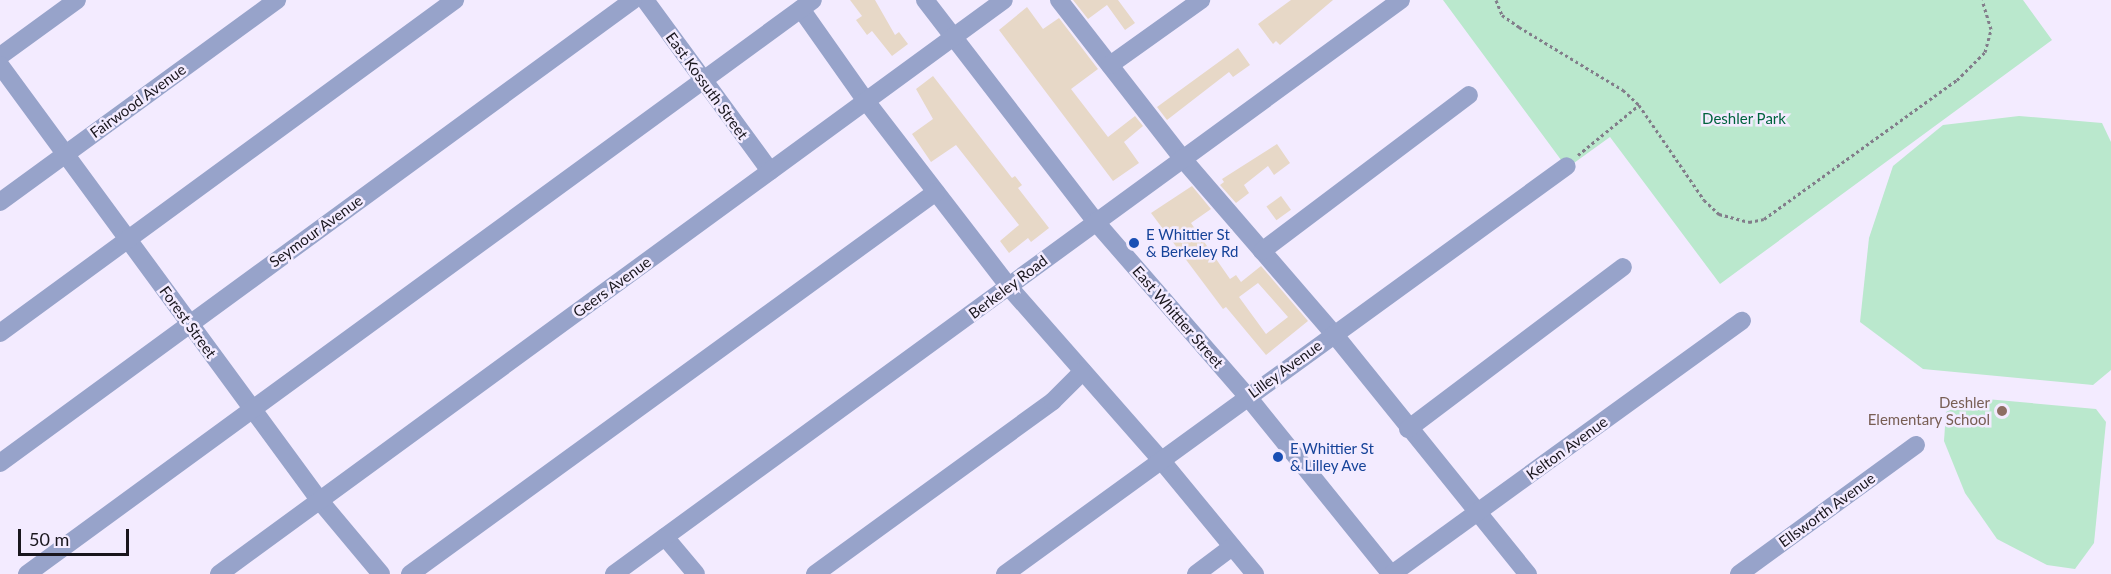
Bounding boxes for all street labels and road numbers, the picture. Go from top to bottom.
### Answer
street label: East Kossuth Street [662,29,752,143]
street label: Fairwood Avenue [86,60,190,142]
street label: Seymour Avenue [266,191,366,271]
street label: Berkeley Road [965,251,1051,323]
street label: Geers Avenue [569,253,655,321]
street label: East Whittier Street [1129,262,1227,372]
street label: Forest Street [156,282,220,362]
street label: Lilley Avenue [1244,336,1326,402]
street label: Kelton Avenue [1523,412,1611,484]
street label: Ellsworth Avenue [1775,469,1879,551]

